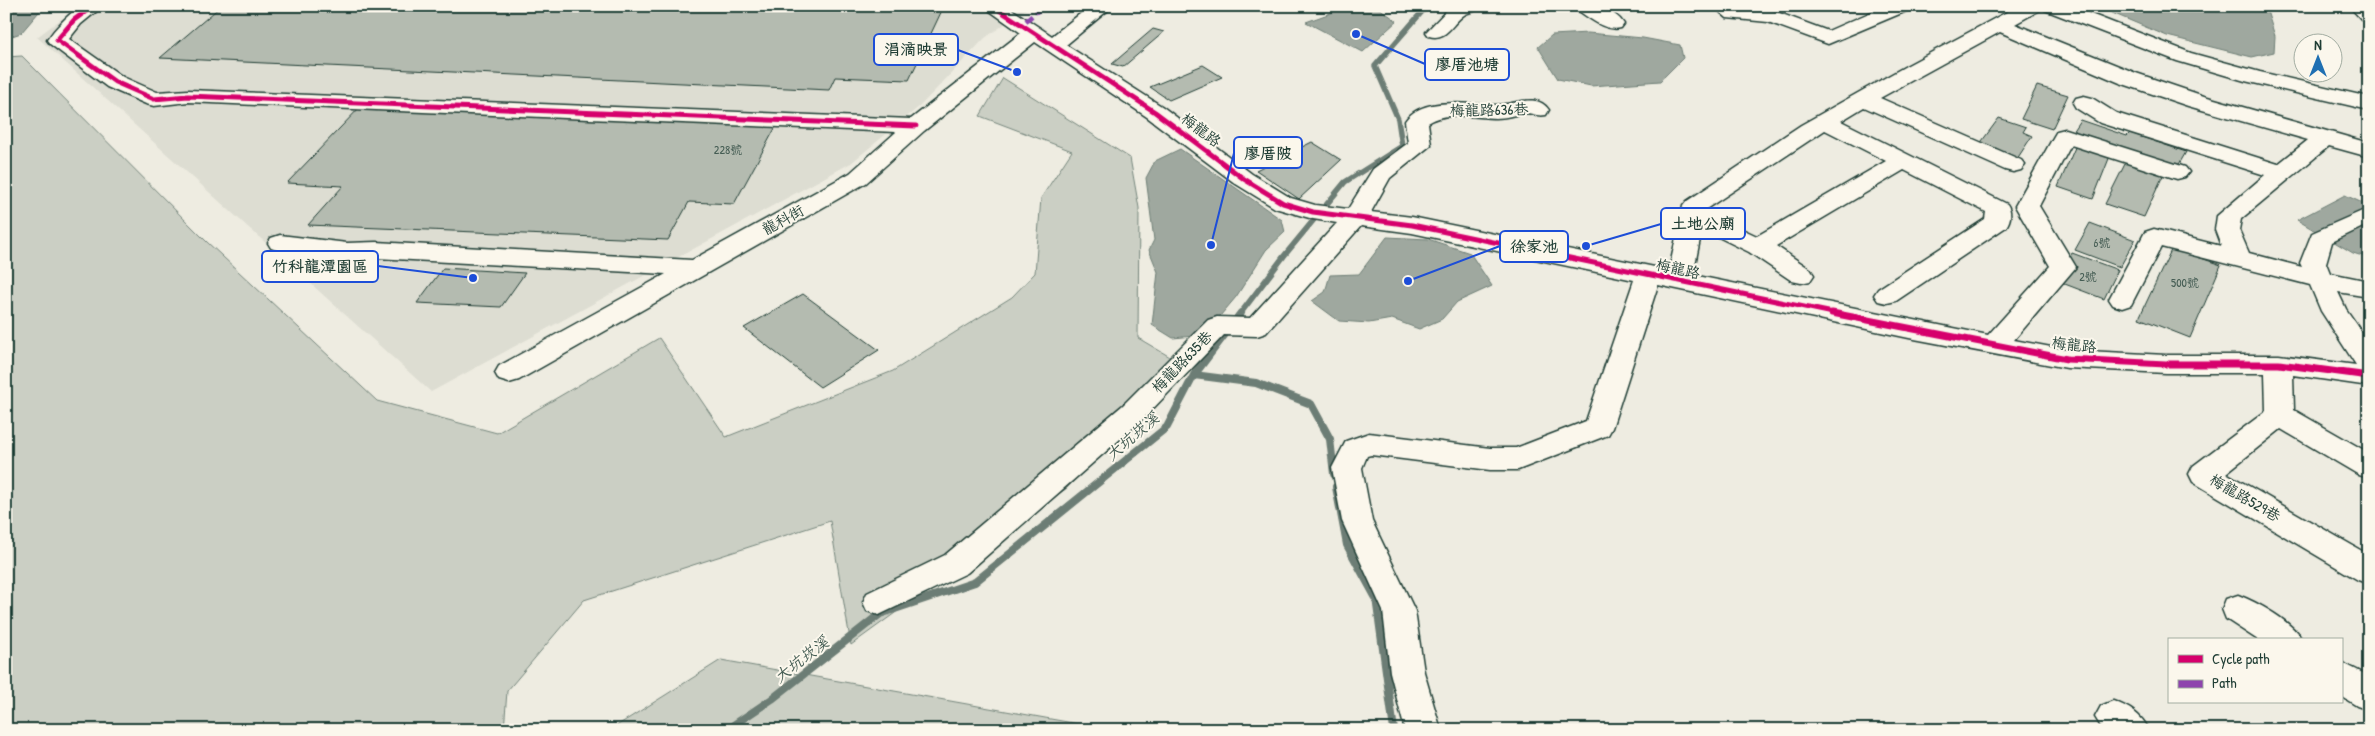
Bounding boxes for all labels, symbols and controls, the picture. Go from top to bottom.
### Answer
north arrow [2292,32,2342,82]
callout: 涓滴映景 [874,34,958,65]
text: N [2314,35,2322,54]
text: 涓滴映景 [884,38,948,60]
callout: 廖厝池塘 [1425,49,1509,80]
text: 廖厝池塘 [1435,53,1499,75]
street label: 梅龍路636巷 [1449,98,1529,121]
street label: 梅龍路 [1177,108,1226,152]
callout: 廖厝陂 [1234,137,1302,168]
house number: 228號 [714,141,742,158]
text: 廖厝陂 [1244,142,1292,164]
street label: 龍科街 [758,199,808,240]
callout: 土地公廟 [1661,208,1745,239]
text: 土地公廟 [1671,212,1735,234]
callout: 徐家池 [1500,231,1568,262]
house number: 6號 [2094,234,2110,251]
text: 徐家池 [1510,235,1558,257]
callout: 竹科龍潭園區 [262,251,378,282]
street label: 梅龍路 [1654,254,1702,283]
text: 竹科龍潭園區 [272,255,368,277]
house number: 2號 [2079,268,2097,285]
house number: 500號 [2171,274,2199,291]
street label: 梅龍路635巷 [1147,326,1217,397]
street label: 梅龍路 [2051,332,2098,357]
water label: 大坑崁溪 [1101,406,1164,465]
street label: 梅龍路529巷 [2206,469,2285,526]
water label: 大坑崁溪 [769,630,834,687]
legend [2168,638,2342,704]
text: Cycle path [2212,648,2270,669]
text: Path [2212,672,2237,693]

